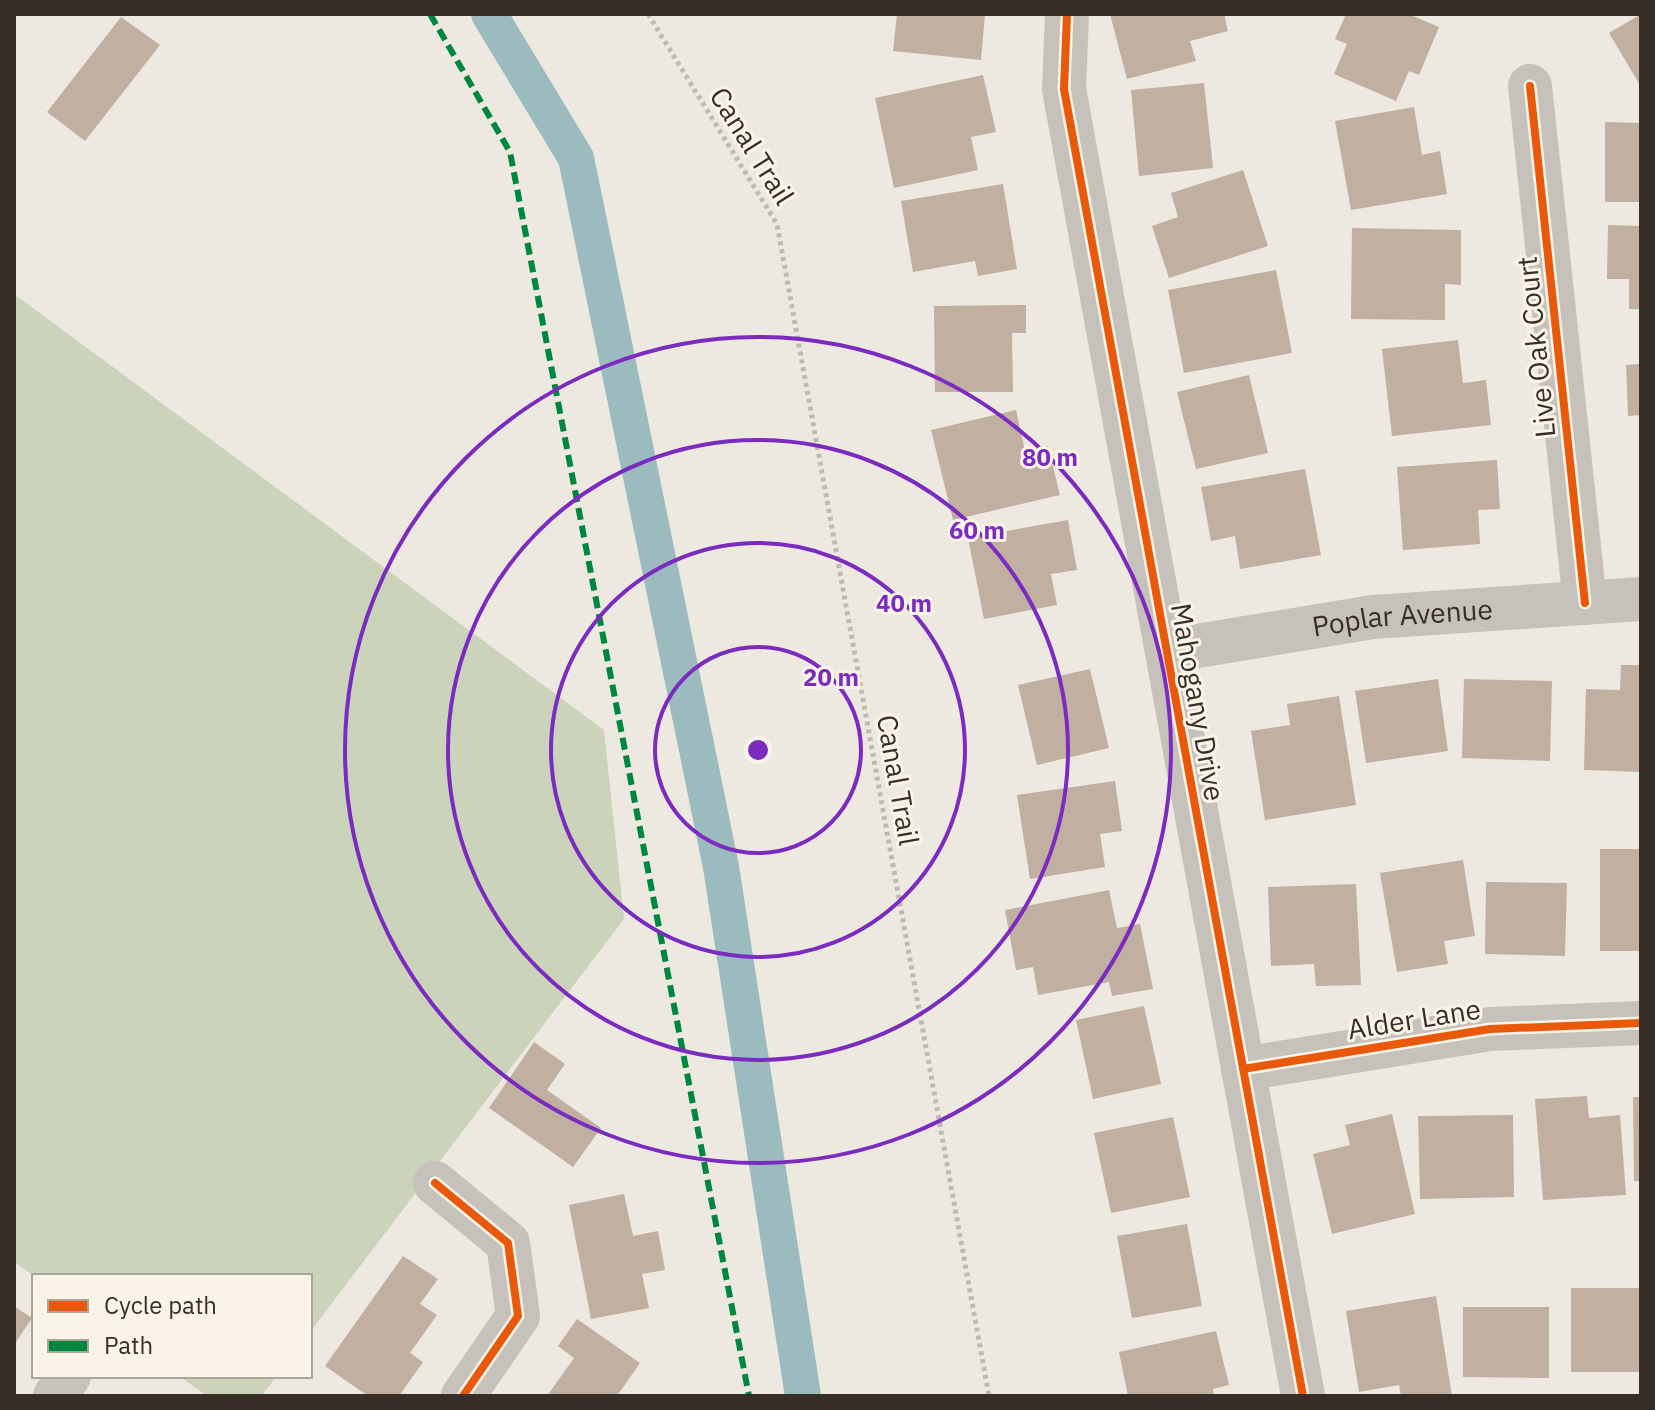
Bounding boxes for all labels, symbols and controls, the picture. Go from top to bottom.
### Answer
street label: Canal Trail [702,80,803,211]
street label: Live Oak Court [1508,255,1563,439]
text: 80 m [1022,441,1078,473]
text: 60 m [949,514,1005,546]
text: 40 m [876,587,932,619]
street label: Poplar Avenue [1309,590,1494,645]
street label: Mahogany Drive [1163,600,1234,804]
text: 20 m [803,661,859,693]
street label: Canal Trail [869,712,928,848]
centre of rings [744,736,772,764]
street label: Alder Lane [1345,990,1483,1047]
legend [32,1274,312,1378]
text: Cycle path [104,1289,217,1321]
text: Path [104,1329,153,1361]

